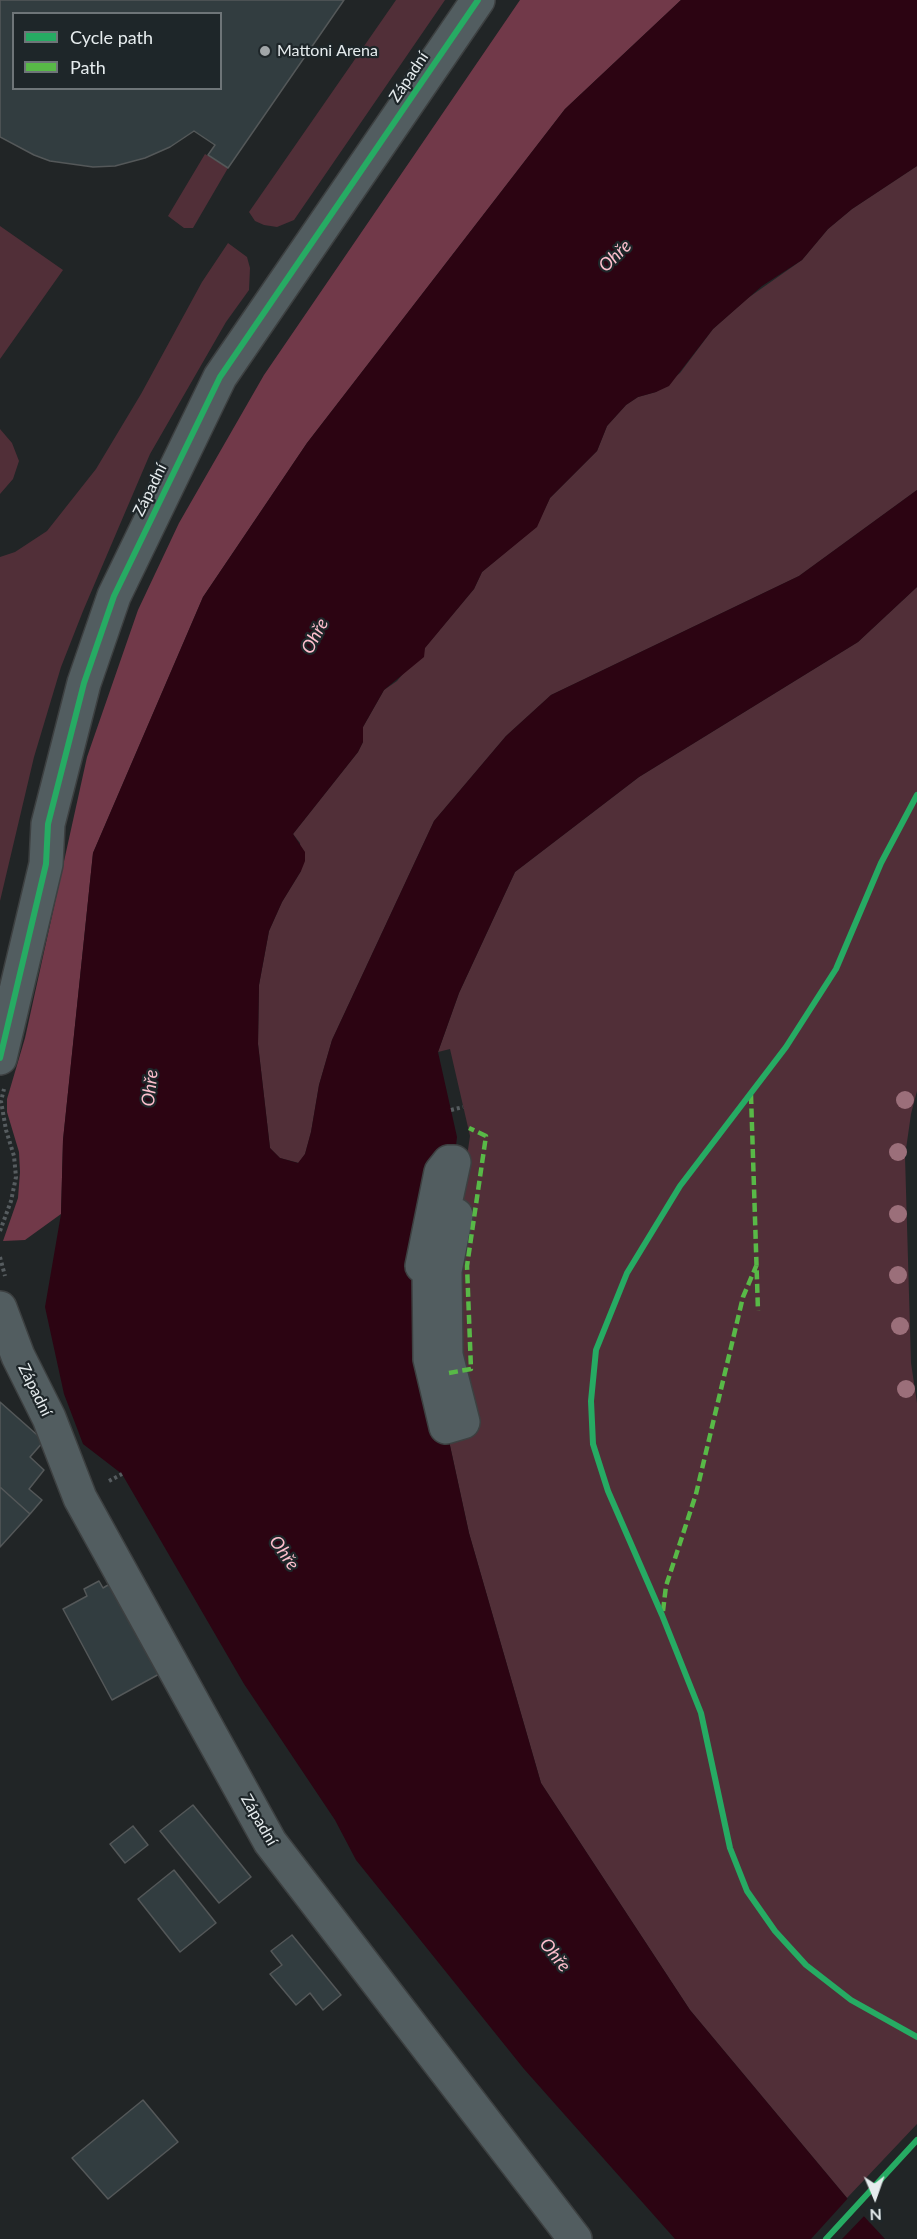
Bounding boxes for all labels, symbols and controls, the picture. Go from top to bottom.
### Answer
legend [12,12,222,90]
text: Cycle path [70,26,153,48]
place label: Mattoni Arena [277,41,378,61]
marker: Mattoni Arena [258,44,272,58]
street label: Západní [385,48,433,106]
text: Path [70,56,106,78]
water label: Ohře [594,235,636,277]
street label: Západní [129,461,171,519]
water label: Ohře [297,614,333,658]
water label: Ohře [137,1068,163,1108]
street label: Západní [14,1361,56,1419]
water label: Ohře [264,1532,304,1574]
street label: Západní [237,1791,281,1849]
water label: Ohře [535,1934,575,1976]
north arrow [845,2167,905,2227]
text: N [869,2206,882,2225]

